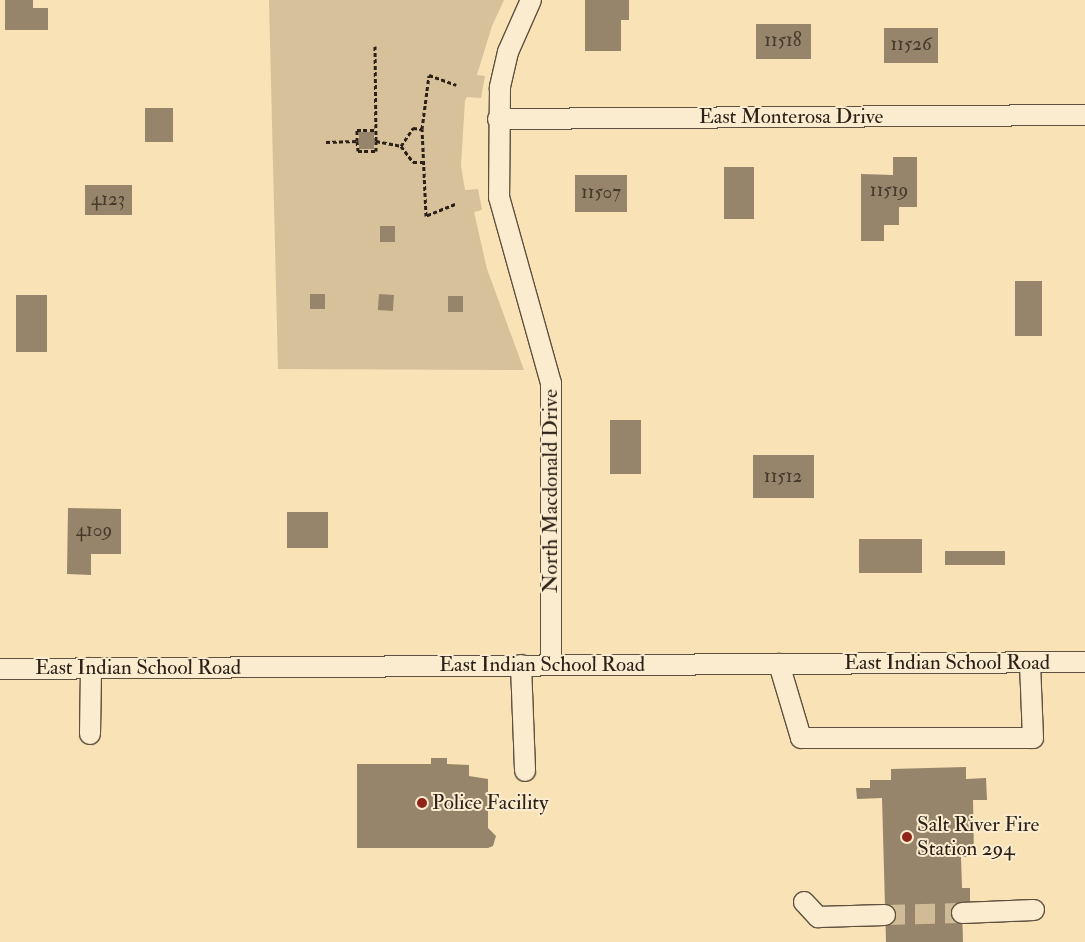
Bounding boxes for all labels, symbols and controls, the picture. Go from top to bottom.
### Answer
house number: 11518 [764,30,802,52]
house number: 11526 [891,34,931,56]
street label: East Monterosa Drive [699,104,883,130]
house number: 11519 [870,180,908,202]
house number: 11507 [581,182,621,204]
house number: 4123 [91,189,125,211]
street label: North Macdonald Drive [538,389,564,593]
house number: 11512 [764,466,802,488]
house number: 4109 [76,520,112,542]
street label: East Indian School Road [844,650,1050,676]
street label: East Indian School Road [439,652,645,678]
street label: East Indian School Road [35,655,241,681]
place label: Police Facility [432,790,548,816]
marker: Police Facility [416,797,428,809]
place label: Salt River Fire Station 294 [917,812,1039,862]
marker: Salt River Fire Station 294 [901,831,913,843]

